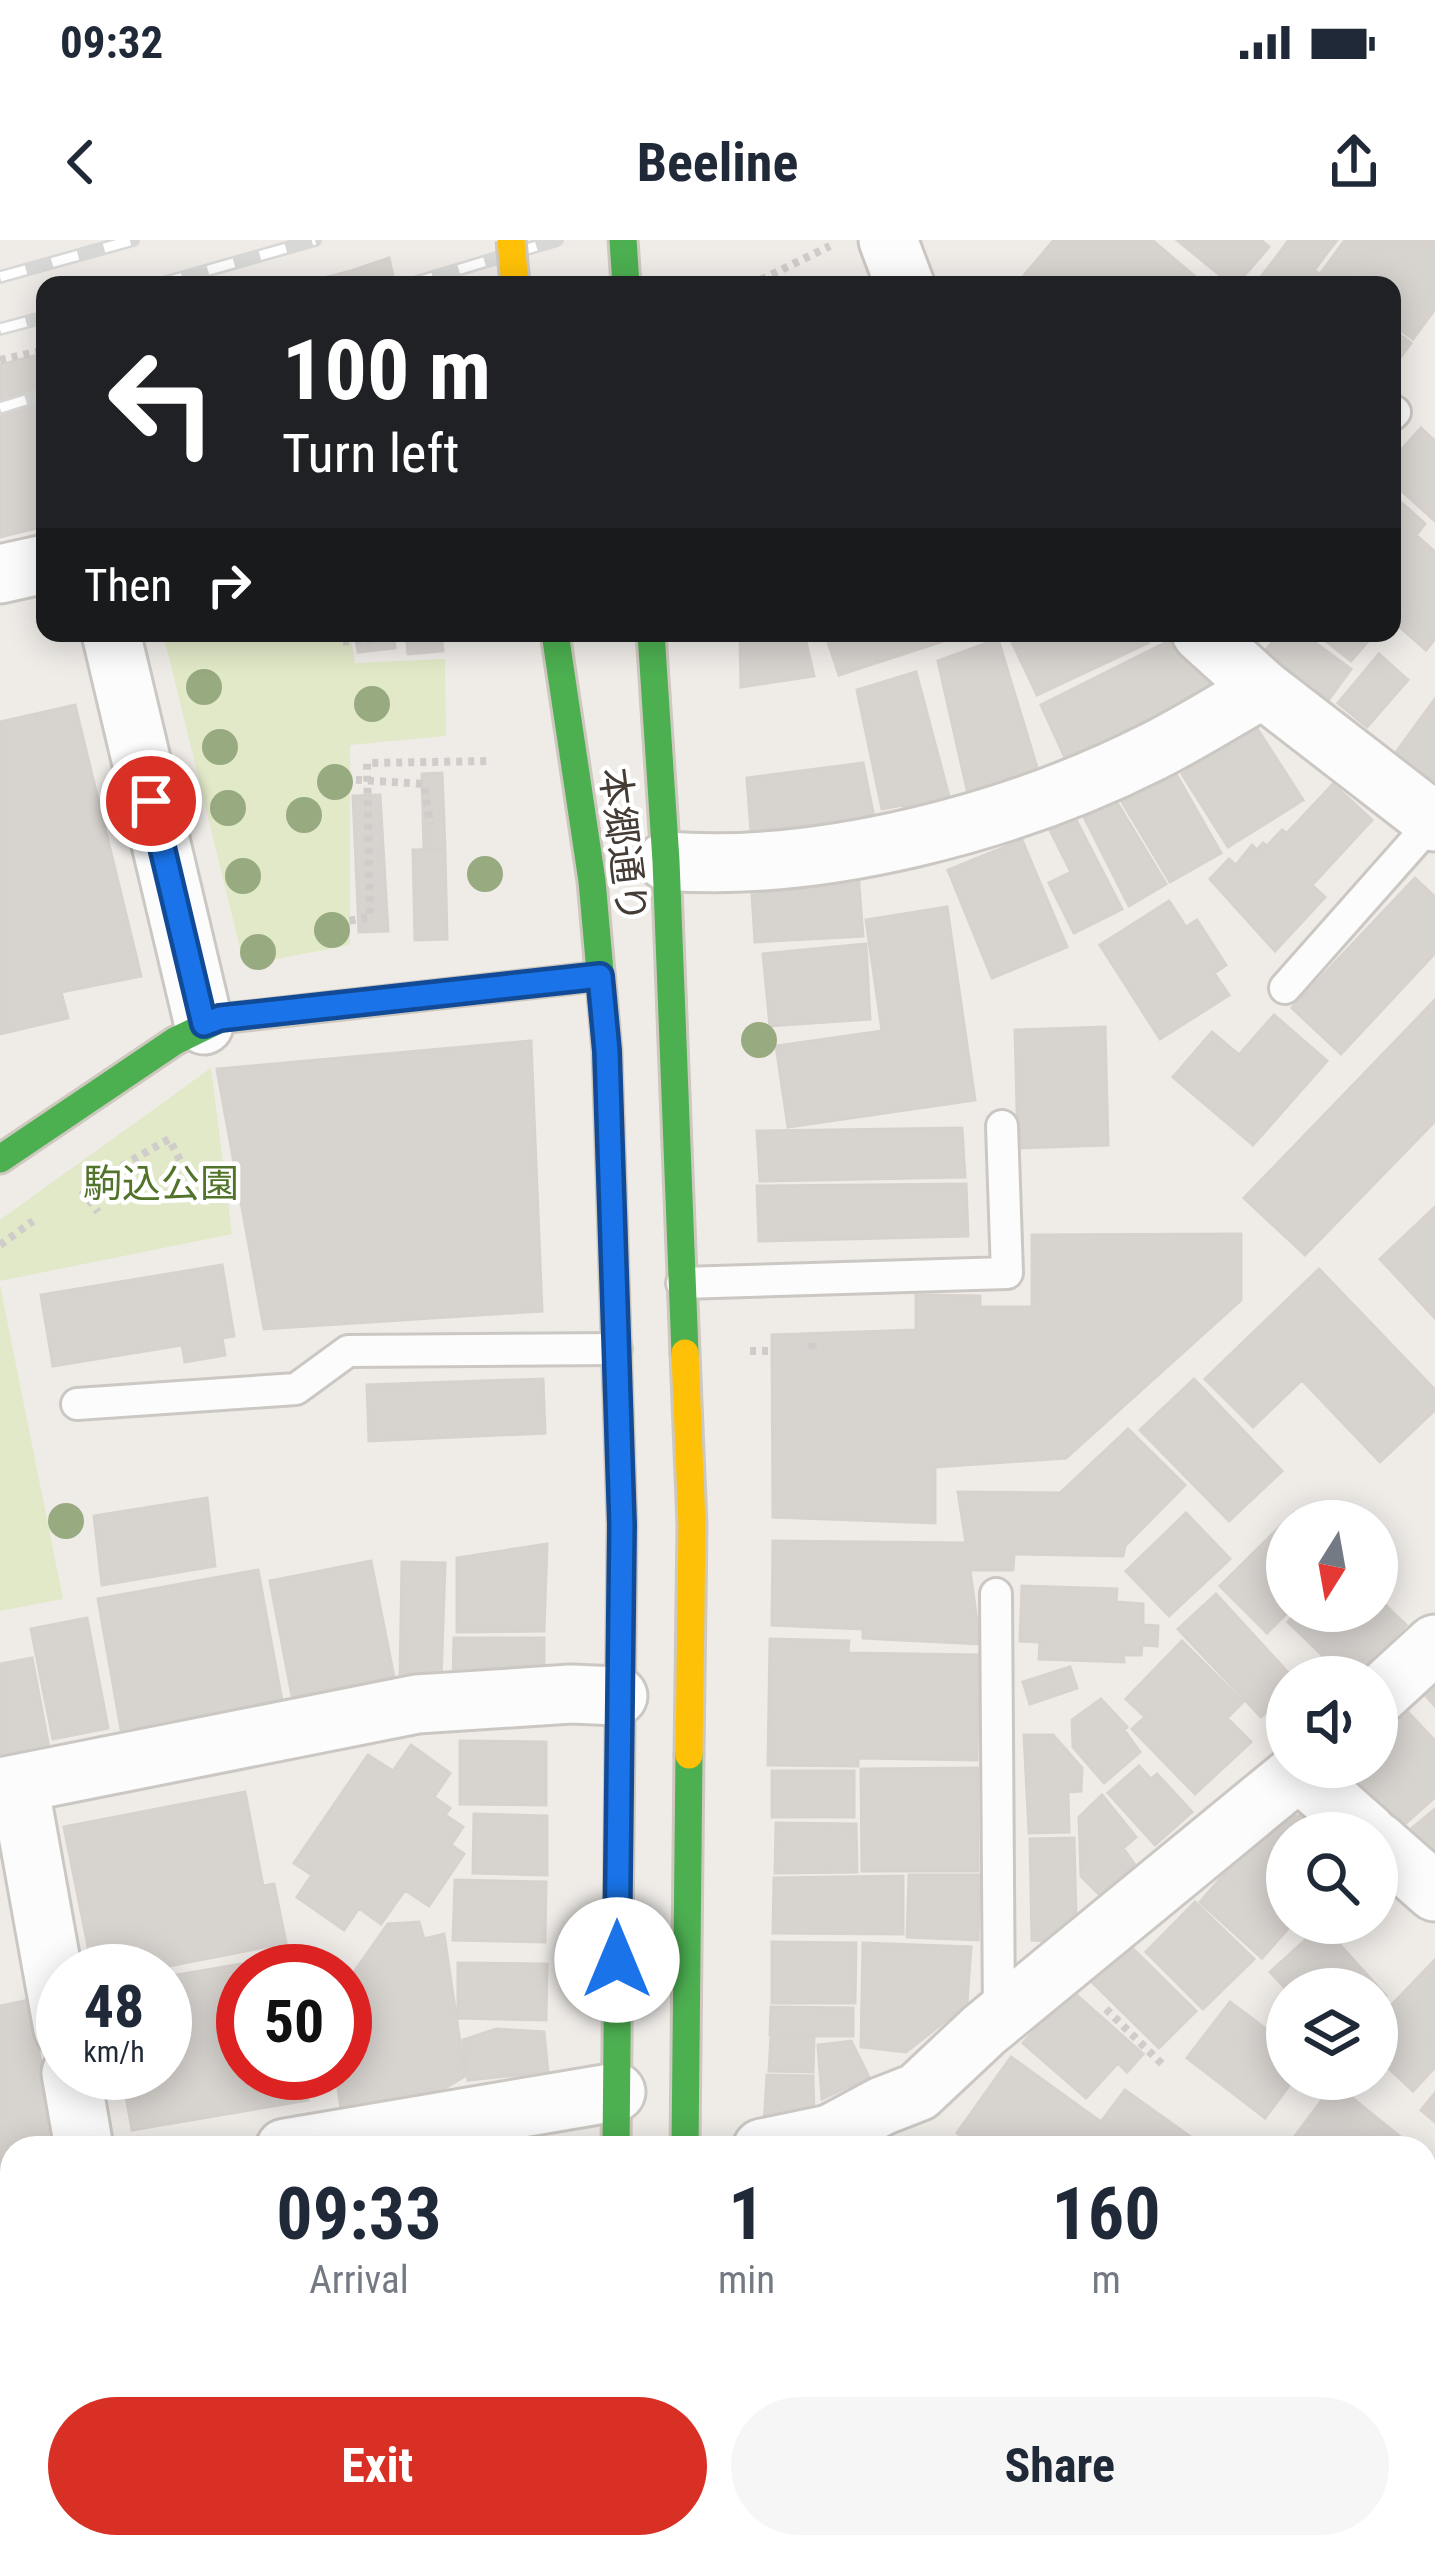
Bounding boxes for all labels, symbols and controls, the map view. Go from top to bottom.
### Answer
text: 09:32 [60,16,163,69]
icon: back [48,129,114,195]
icon: share [1321,129,1387,195]
text: Beeline [637,131,798,194]
text: 100 m [282,321,491,420]
icon: left [84,324,240,480]
text: Turn left [282,422,459,485]
icon: right [196,552,262,618]
text: Then [84,559,172,612]
pin [100,750,202,852]
street label: 本郷通り [591,765,655,925]
icon: arrive [118,768,184,834]
park label: 駒込公園 [83,1161,239,1207]
north arrow [1266,1500,1398,1632]
map controls [1266,1500,1398,2100]
button: sound [1266,1656,1398,1788]
button: search [1266,1812,1398,1944]
position arrow [554,1897,680,2023]
speed limit sign: 50 [216,1944,372,2100]
button: layers [1266,1968,1398,2100]
text: 48 [84,1971,144,2042]
text: km/h [83,2034,145,2069]
text: 09:33 [276,2172,442,2257]
text: 1 [728,2172,765,2257]
text: 160 [1051,2172,1161,2257]
text: Arrival [309,2257,409,2303]
text: min [718,2257,775,2303]
text: m [1091,2257,1121,2303]
button: Exit [48,2397,707,2535]
button: Share [731,2397,1389,2535]

